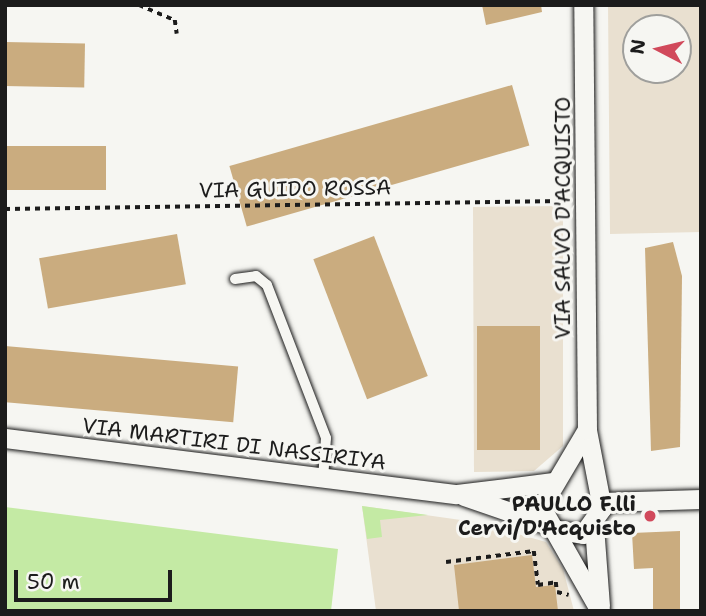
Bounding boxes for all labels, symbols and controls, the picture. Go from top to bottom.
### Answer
north arrow [622,14,692,84]
text: N [624,38,651,56]
street label: VIA SALVO D'ACQUISTO [550,97,576,339]
street label: VIA GUIDO ROSSA [199,175,391,203]
street label: VIA MARTIRI DI NASSIRIYA [81,413,387,475]
place label: PAULLO F.lli Cervi/D'Acquisto [458,491,636,541]
marker: PAULLO F.lli Cervi/D'Acquisto [642,508,658,524]
scale bar [18,556,175,600]
text: 50 m [27,568,80,596]

